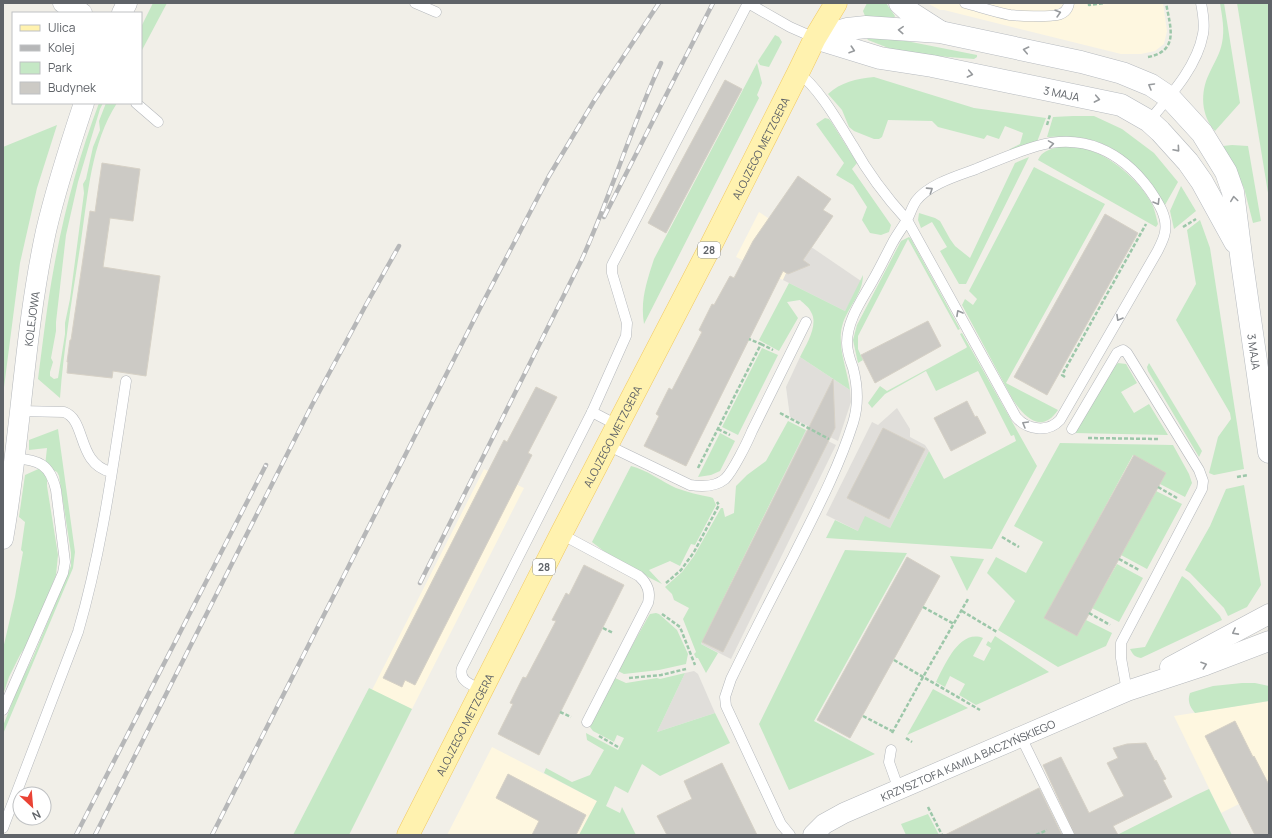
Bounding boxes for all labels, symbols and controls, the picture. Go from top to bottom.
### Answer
one-way arrow [1055,9,1062,18]
legend [12,12,142,104]
text: Ulica [48,19,75,36]
one-way arrow [898,25,904,34]
text: Kolej [48,39,75,56]
one-way arrow [849,45,856,54]
one-way arrow [1023,47,1030,55]
text: Park [48,59,73,76]
one-way arrow [967,69,973,77]
text: Budynek [48,79,97,96]
street label: 3 MAJA [1042,82,1081,104]
one-way arrow [1148,83,1155,90]
street label: ALOJZEGO METZGERA [728,94,792,202]
one-way arrow [1094,95,1100,103]
one-way arrow [1048,140,1054,149]
one-way arrow [1172,144,1179,151]
one-way arrow [926,187,933,195]
one-way arrow [1230,196,1239,202]
one-way arrow [1152,198,1159,205]
road number: 28 [698,242,720,258]
street label: KOLEJOWA [20,290,42,347]
one-way arrow [956,310,964,317]
one-way arrow [1116,314,1123,321]
street label: 3 MAJA [1245,333,1265,371]
street label: ALOJZEGO METZGERA [579,382,645,490]
one-way arrow [1022,421,1029,428]
road number: 28 [533,559,555,575]
one-way arrow [1232,627,1239,635]
one-way arrow [1200,661,1207,670]
street label: ALOJZEGO METZGERA [432,671,496,778]
street label: KRZYSZTOFA KAMILA BACZYŃSKIEGO [878,715,1057,804]
north arrow [12,786,52,826]
text: N [30,807,43,824]

